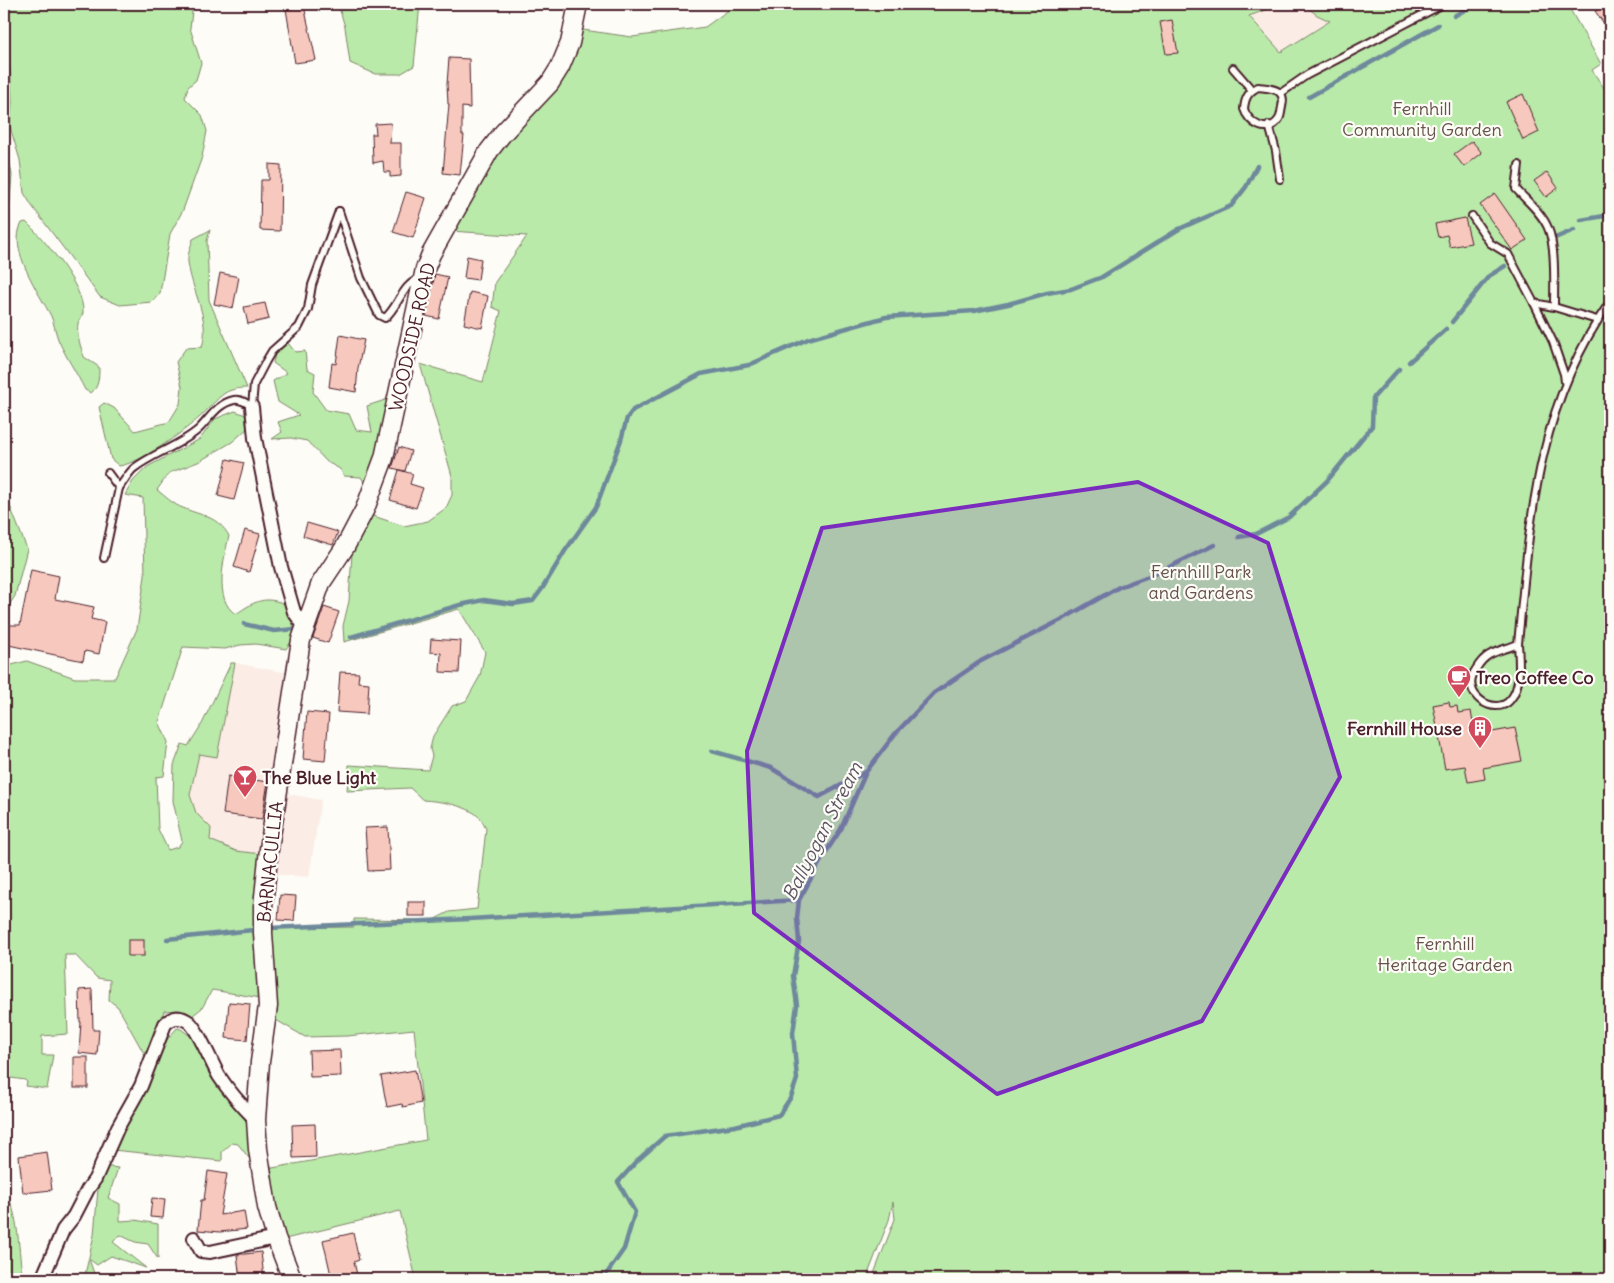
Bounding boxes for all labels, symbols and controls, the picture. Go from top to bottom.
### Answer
park label: Fernhill Community Garden [1342,97,1502,141]
street label: WOODSIDE ROAD [384,260,440,414]
park label: Fernhill Park and Gardens [1149,560,1253,604]
cafe icon: Treo Coffee Co [1446,664,1472,698]
place label: Treo Coffee Co [1476,666,1594,689]
building icon: Fernhill House [1467,715,1493,749]
place label: Fernhill House [1347,717,1462,740]
water label: Ballyogan Stream [777,758,867,904]
bar icon: The Blue Light [232,764,258,798]
place label: The Blue Light [262,766,377,789]
street label: BARNACULLIA [252,800,288,924]
park label: Fernhill Heritage Garden [1377,932,1513,976]

